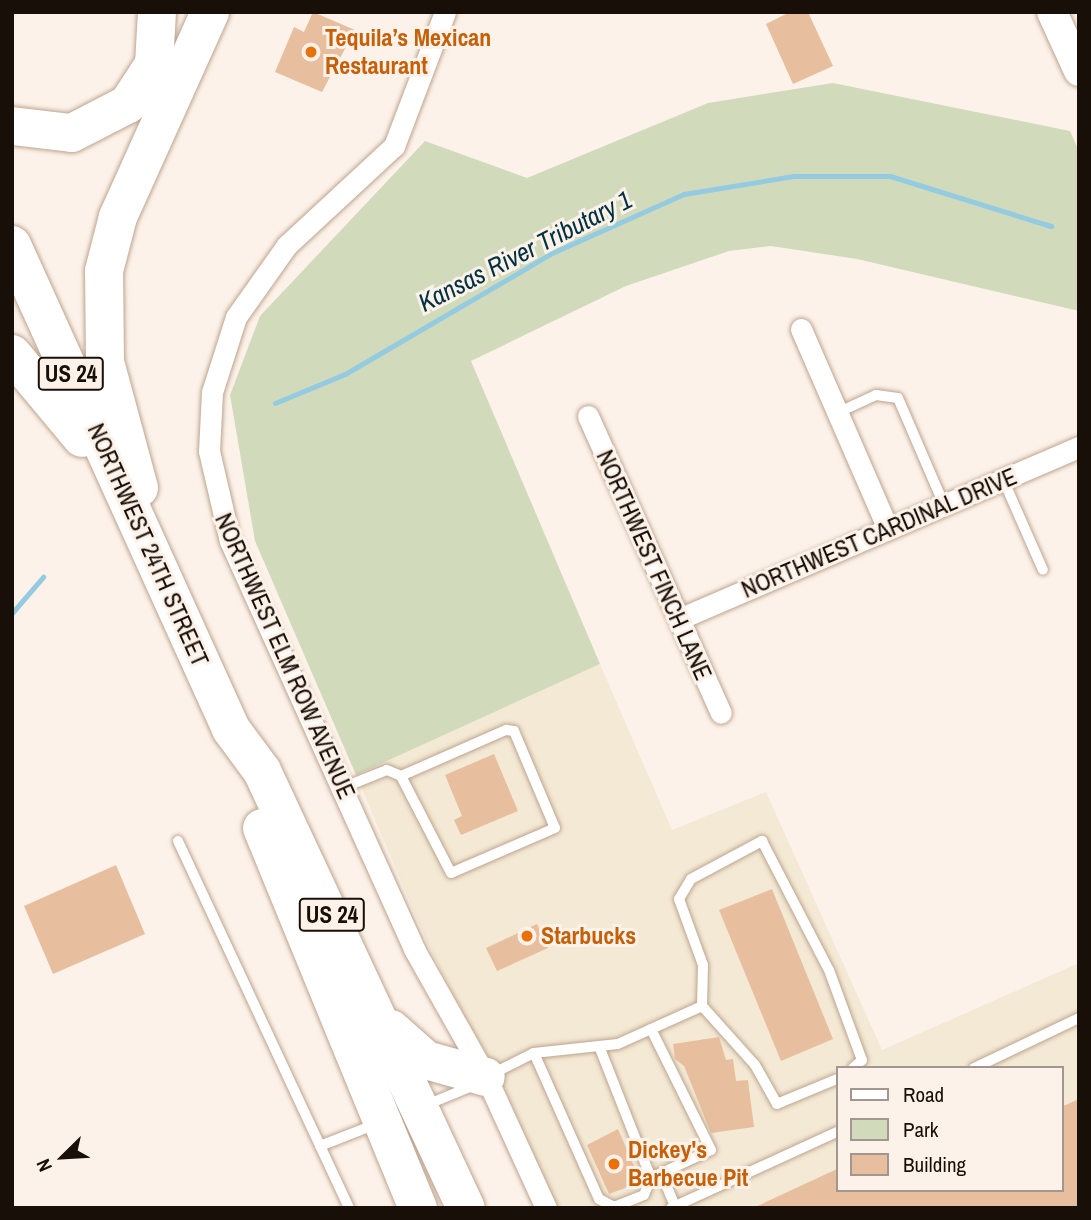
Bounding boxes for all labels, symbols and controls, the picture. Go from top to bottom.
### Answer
place label: Tequila’s Mexican Restaurant [325,24,491,80]
marker: Tequila’s Mexican Restaurant [303,44,319,60]
water label: Kansas River Tributary 1 [413,184,637,318]
road number: US 24 [38,354,104,394]
street label: NORTHWEST 24TH STREET [81,419,215,671]
street label: NORTHWEST FINCH LANE [590,445,718,685]
street label: NORTHWEST CARDINAL DRIVE [737,462,1021,604]
street label: NORTHWEST ELM ROW AVENUE [209,508,361,804]
road number: US 24 [299,896,365,934]
place label: Starbucks [541,922,636,950]
marker: Starbucks [519,928,535,944]
legend [836,1066,1063,1192]
text: Road [903,1080,944,1109]
text: Park [903,1115,938,1144]
north arrow [28,1122,98,1192]
place label: Dickey's Barbecue Pit [628,1136,748,1192]
text: Building [903,1150,966,1179]
text: N [30,1155,58,1176]
marker: Dickey's Barbecue Pit [606,1156,622,1172]

